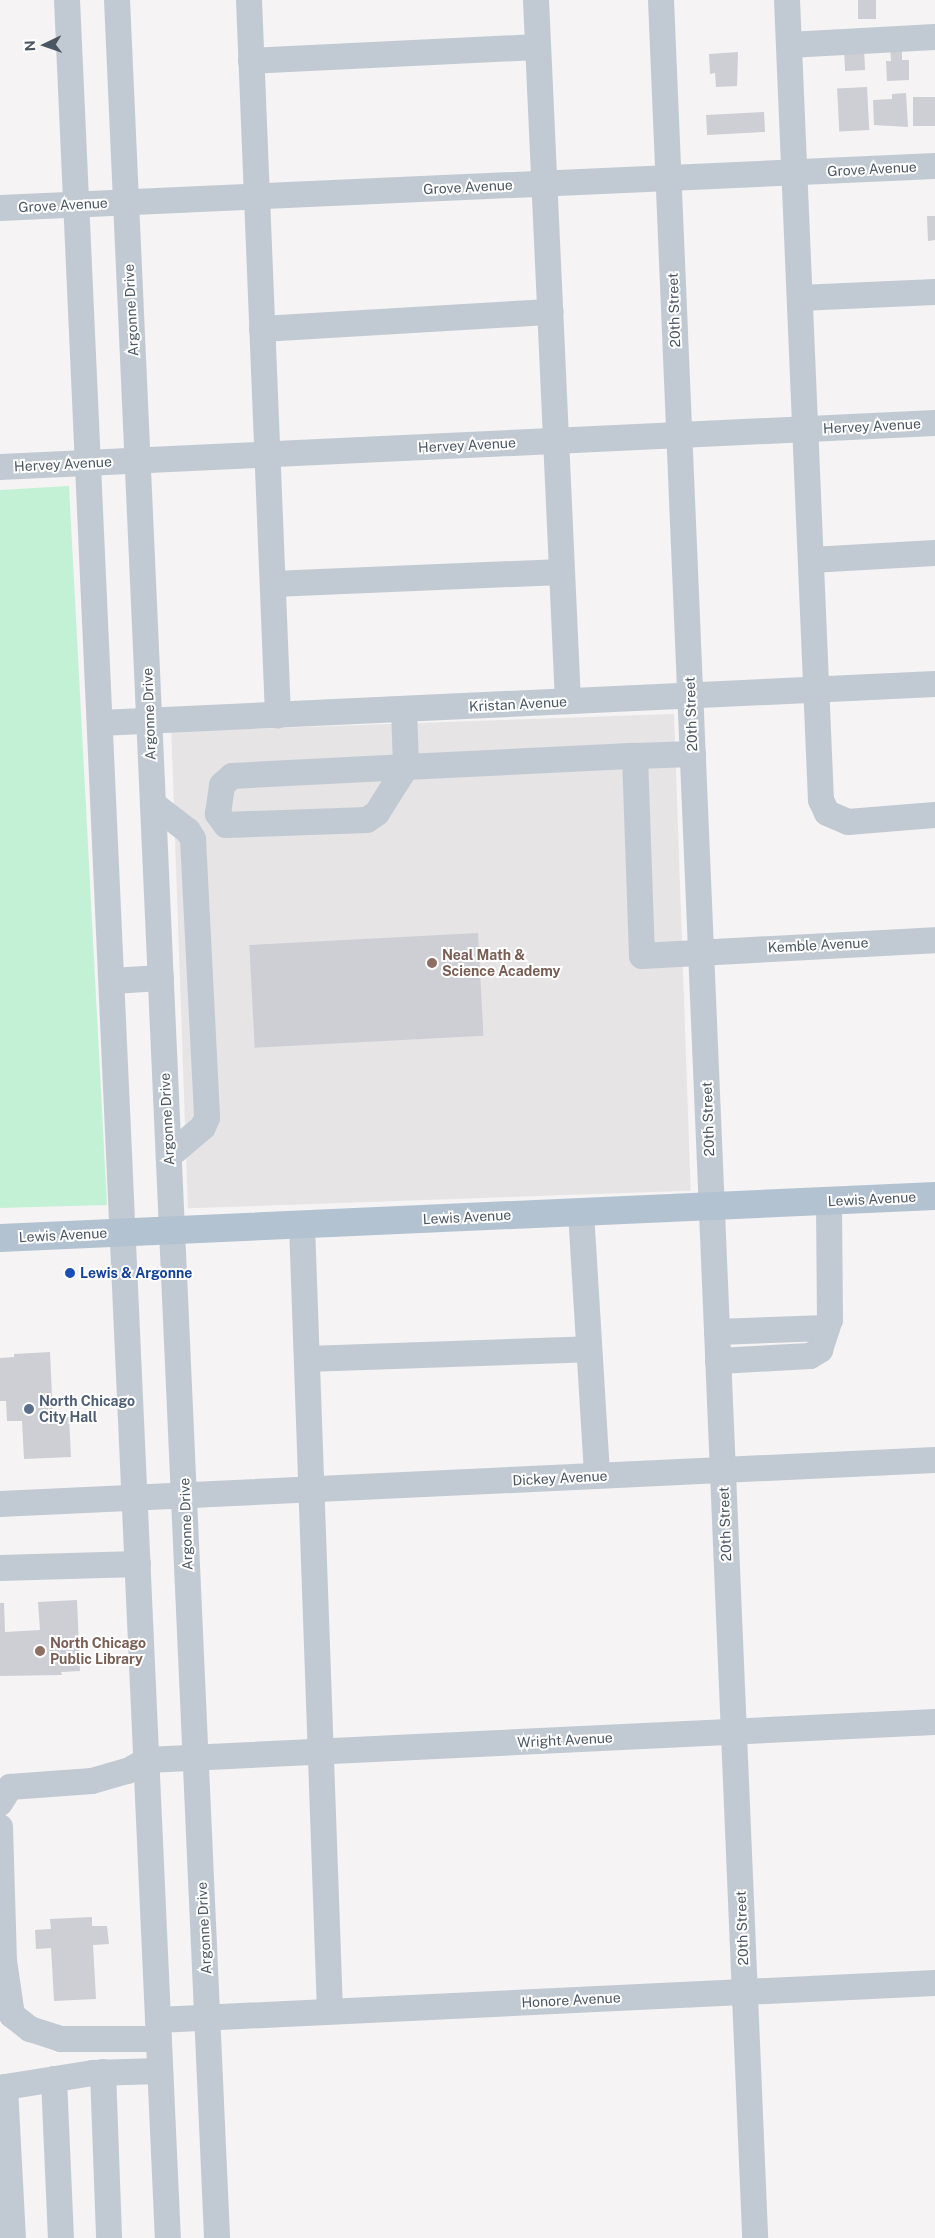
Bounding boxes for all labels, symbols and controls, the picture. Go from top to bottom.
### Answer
north arrow [20,20,70,70]
text: N [22,40,38,52]
street label: Grove Avenue [827,158,917,180]
street label: Grove Avenue [423,176,513,198]
street label: Grove Avenue [18,194,108,216]
street label: Argonne Drive [120,263,142,357]
street label: 20th Street [664,272,684,348]
street label: Hervey Avenue [823,415,921,437]
street label: Hervey Avenue [418,434,516,456]
street label: Hervey Avenue [14,453,112,475]
street label: Argonne Drive [139,667,159,761]
street label: 20th Street [681,676,701,752]
street label: Kristan Avenue [469,693,567,715]
street label: Kemble Avenue [767,934,869,956]
place label: Neal Math & Science Academy [442,947,560,980]
marker: Neal Math & Science Academy [426,957,438,969]
street label: Argonne Drive [156,1072,178,1166]
street label: 20th Street [698,1081,718,1157]
street label: Lewis Avenue [827,1188,917,1210]
street label: Lewis Avenue [422,1206,512,1228]
street label: Lewis Avenue [18,1224,108,1246]
place label: Lewis & Argonne [80,1265,192,1281]
marker: Lewis & Argonne [64,1267,76,1279]
place label: North Chicago City Hall [39,1393,135,1425]
marker: North Chicago City Hall [23,1403,35,1415]
street label: Dickey Avenue [512,1467,608,1489]
street label: Argonne Drive [176,1477,196,1571]
street label: 20th Street [715,1486,735,1562]
place label: North Chicago Public Library [50,1635,146,1668]
marker: North Chicago Public Library [34,1645,46,1657]
street label: Wright Avenue [517,1729,613,1751]
street label: Argonne Drive [193,1881,215,1975]
street label: 20th Street [732,1890,752,1966]
street label: Honore Avenue [521,1989,621,2011]

